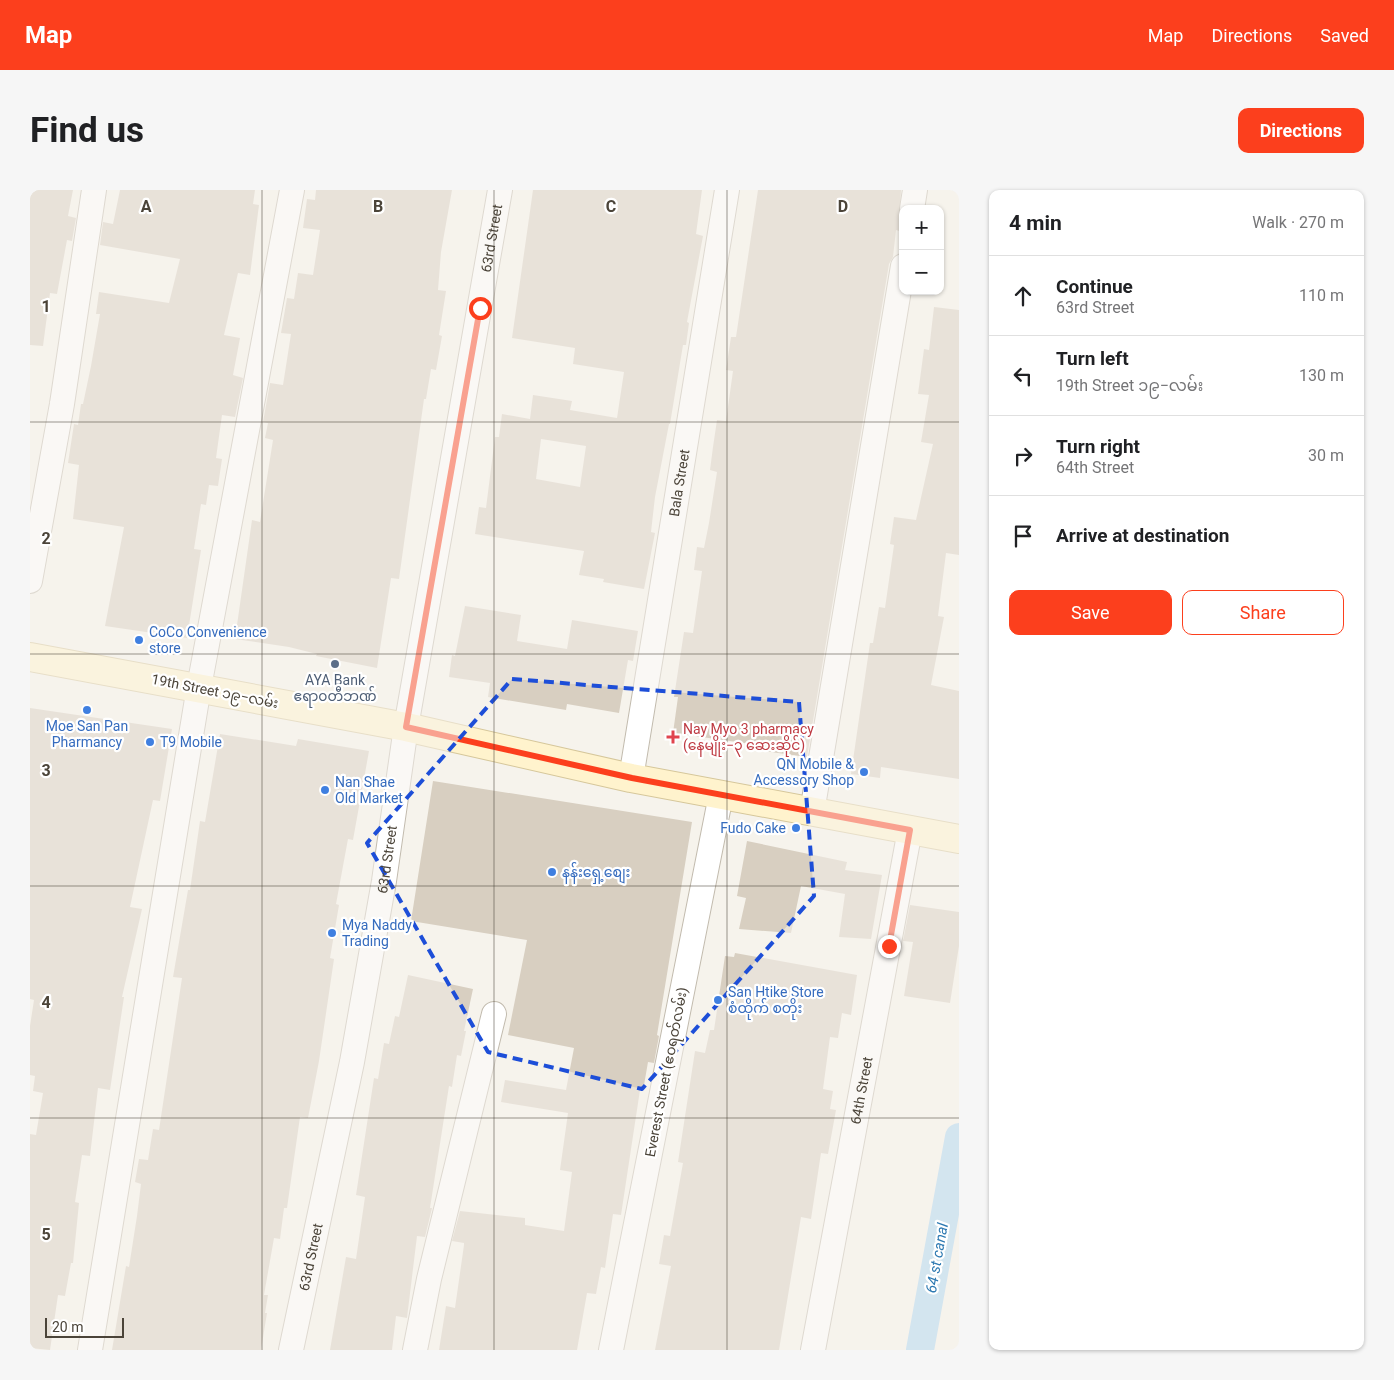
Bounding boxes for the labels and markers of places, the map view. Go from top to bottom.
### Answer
place label: CoCo Convenience store [149,624,267,656]
marker: CoCo Convenience store [133,634,145,646]
marker: AYA Bank ဧရာ၀တီဘဏ် [329,658,341,670]
place label: AYA Bank ဧရာ၀တီဘဏ် [293,672,377,708]
marker: Moe San Pan Pharmancy [81,704,93,716]
place label: Moe San Pan Pharmancy [46,718,128,750]
place label: Nay Myo 3 pharmacy (နေမျိုး−၃ ဆေးဆိုင်) [683,721,814,757]
marker: Nay Myo 3 pharmacy (နေမျိုး−၃ ဆေးဆိုင်) [667,731,679,743]
place label: T9 Mobile [160,734,222,750]
marker: T9 Mobile [144,736,156,748]
place label: QN Mobile & Accessory Shop [754,756,854,788]
marker: QN Mobile & Accessory Shop [858,766,870,778]
place label: Nan Shae Old Market [335,774,403,806]
marker: Nan Shae Old Market [319,784,331,796]
place label: Fudo Cake [720,820,786,836]
marker: Fudo Cake [790,822,802,834]
place label: နန်းရှေ့စျေး [562,862,630,884]
marker: နန်းရှေ့စျေး [546,866,558,878]
place label: Mya Naddy Trading [342,917,412,949]
marker: Mya Naddy Trading [326,927,338,939]
place label: San Htike Store စံထိုက် စတိုး [728,984,824,1020]
marker: San Htike Store စံထိုက် စတိုး [712,994,724,1006]

